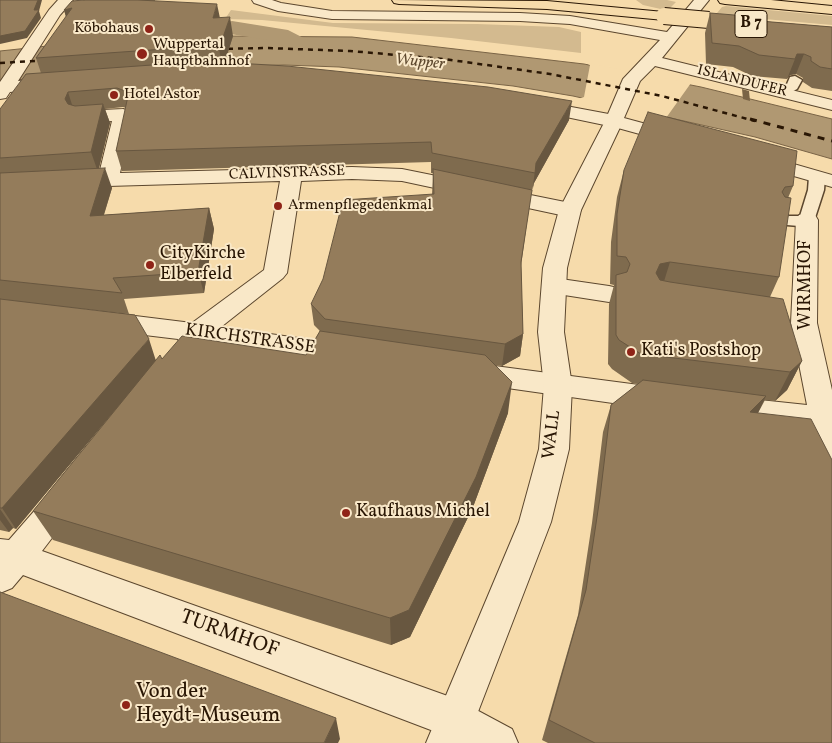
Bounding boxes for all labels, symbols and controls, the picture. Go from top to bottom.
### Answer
road number: B 7 [735,10,767,38]
place label: Köbohaus [74,20,139,38]
marker: Köbohaus [143,23,155,35]
place label: Wuppertal Hauptbahnhof [153,36,250,71]
marker: Wuppertal Hauptbahnhof [135,47,149,61]
water label: Wupper [394,51,446,75]
street label: ISLANDUFER [695,62,789,102]
place label: Hotel Astor [124,86,199,104]
marker: Hotel Astor [108,89,120,101]
street label: CALVINSTRASSE [229,163,345,185]
place label: Armenpflegedenkmal [288,197,432,215]
marker: Armenpflegedenkmal [272,200,284,212]
street label: WIRMHOF [796,240,818,330]
place label: CityKirche Elberfeld [160,244,245,286]
marker: CityKirche Elberfeld [144,259,156,271]
street label: KIRCHSTRASSE [184,320,316,360]
place label: Kati's Postshop [641,341,761,363]
marker: Kati's Postshop [625,346,637,358]
street label: WALL [539,409,567,461]
place label: Kaufhaus Michel [356,502,490,524]
marker: Kaufhaus Michel [340,507,352,519]
street label: TURMHOF [176,605,282,665]
place label: Von der Heydt-Museum [136,680,280,730]
marker: Von der Heydt-Museum [120,699,132,711]

